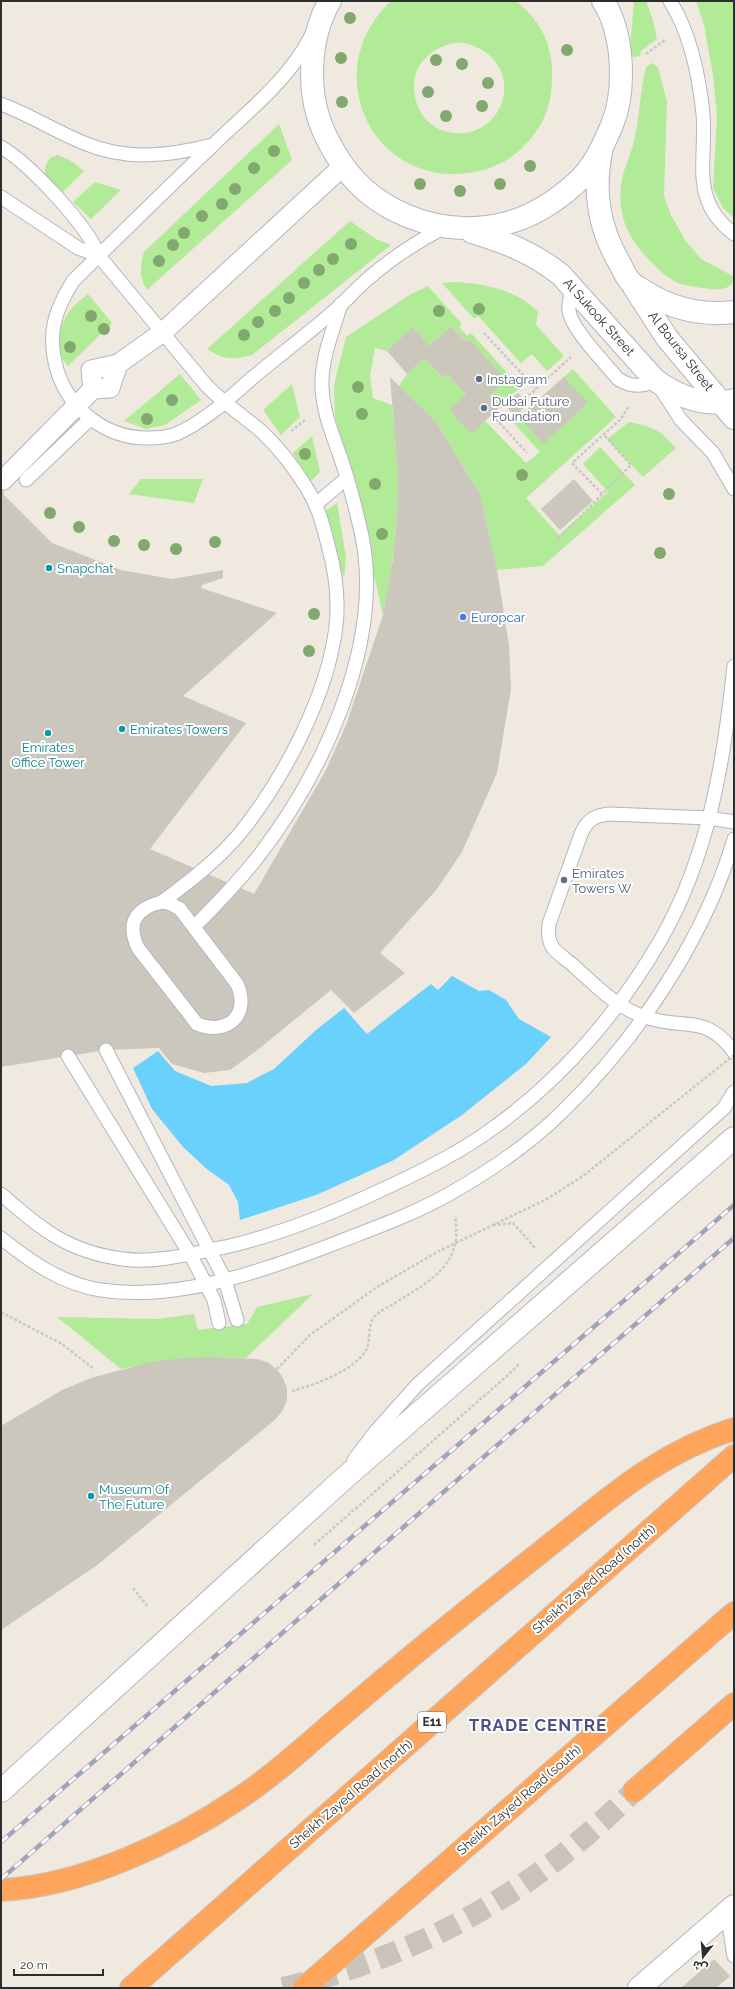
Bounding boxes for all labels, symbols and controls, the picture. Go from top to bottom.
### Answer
street label: Al Sukook Street [560,275,638,359]
street label: Al Boursa Street [645,308,717,394]
place label: Instagram [487,372,547,387]
marker: Instagram [474,374,484,384]
place label: Dubai Future Foundation [492,394,570,424]
marker: Dubai Future Foundation [479,403,489,413]
place label: Snapchat [57,561,114,576]
marker: Snapchat [44,563,54,573]
place label: Europcar [471,610,526,625]
marker: Europcar [458,612,468,622]
place label: Emirates Towers [130,722,228,737]
marker: Emirates Towers [117,724,127,734]
marker: Emirates Office Tower [43,728,53,738]
place label: Emirates Office Tower [11,740,85,770]
place label: Emirates Towers W [572,866,632,896]
marker: Emirates Towers W [559,875,569,885]
place label: Museum Of The Future [99,1482,170,1512]
marker: Museum Of The Future [86,1491,96,1501]
street label: Sheikh Zayed Road (north) [529,1522,659,1636]
road number: E11 [418,1712,446,1732]
district label: TRADE CENTRE [469,1715,607,1735]
street label: Sheikh Zayed Road (north) [286,1737,416,1851]
street label: Sheikh Zayed Road (south) [454,1742,584,1858]
north arrow [683,1937,723,1977]
scale bar [14,1951,103,1977]
text: 20 m [20,1958,48,1972]
text: ش [691,1958,709,1975]

